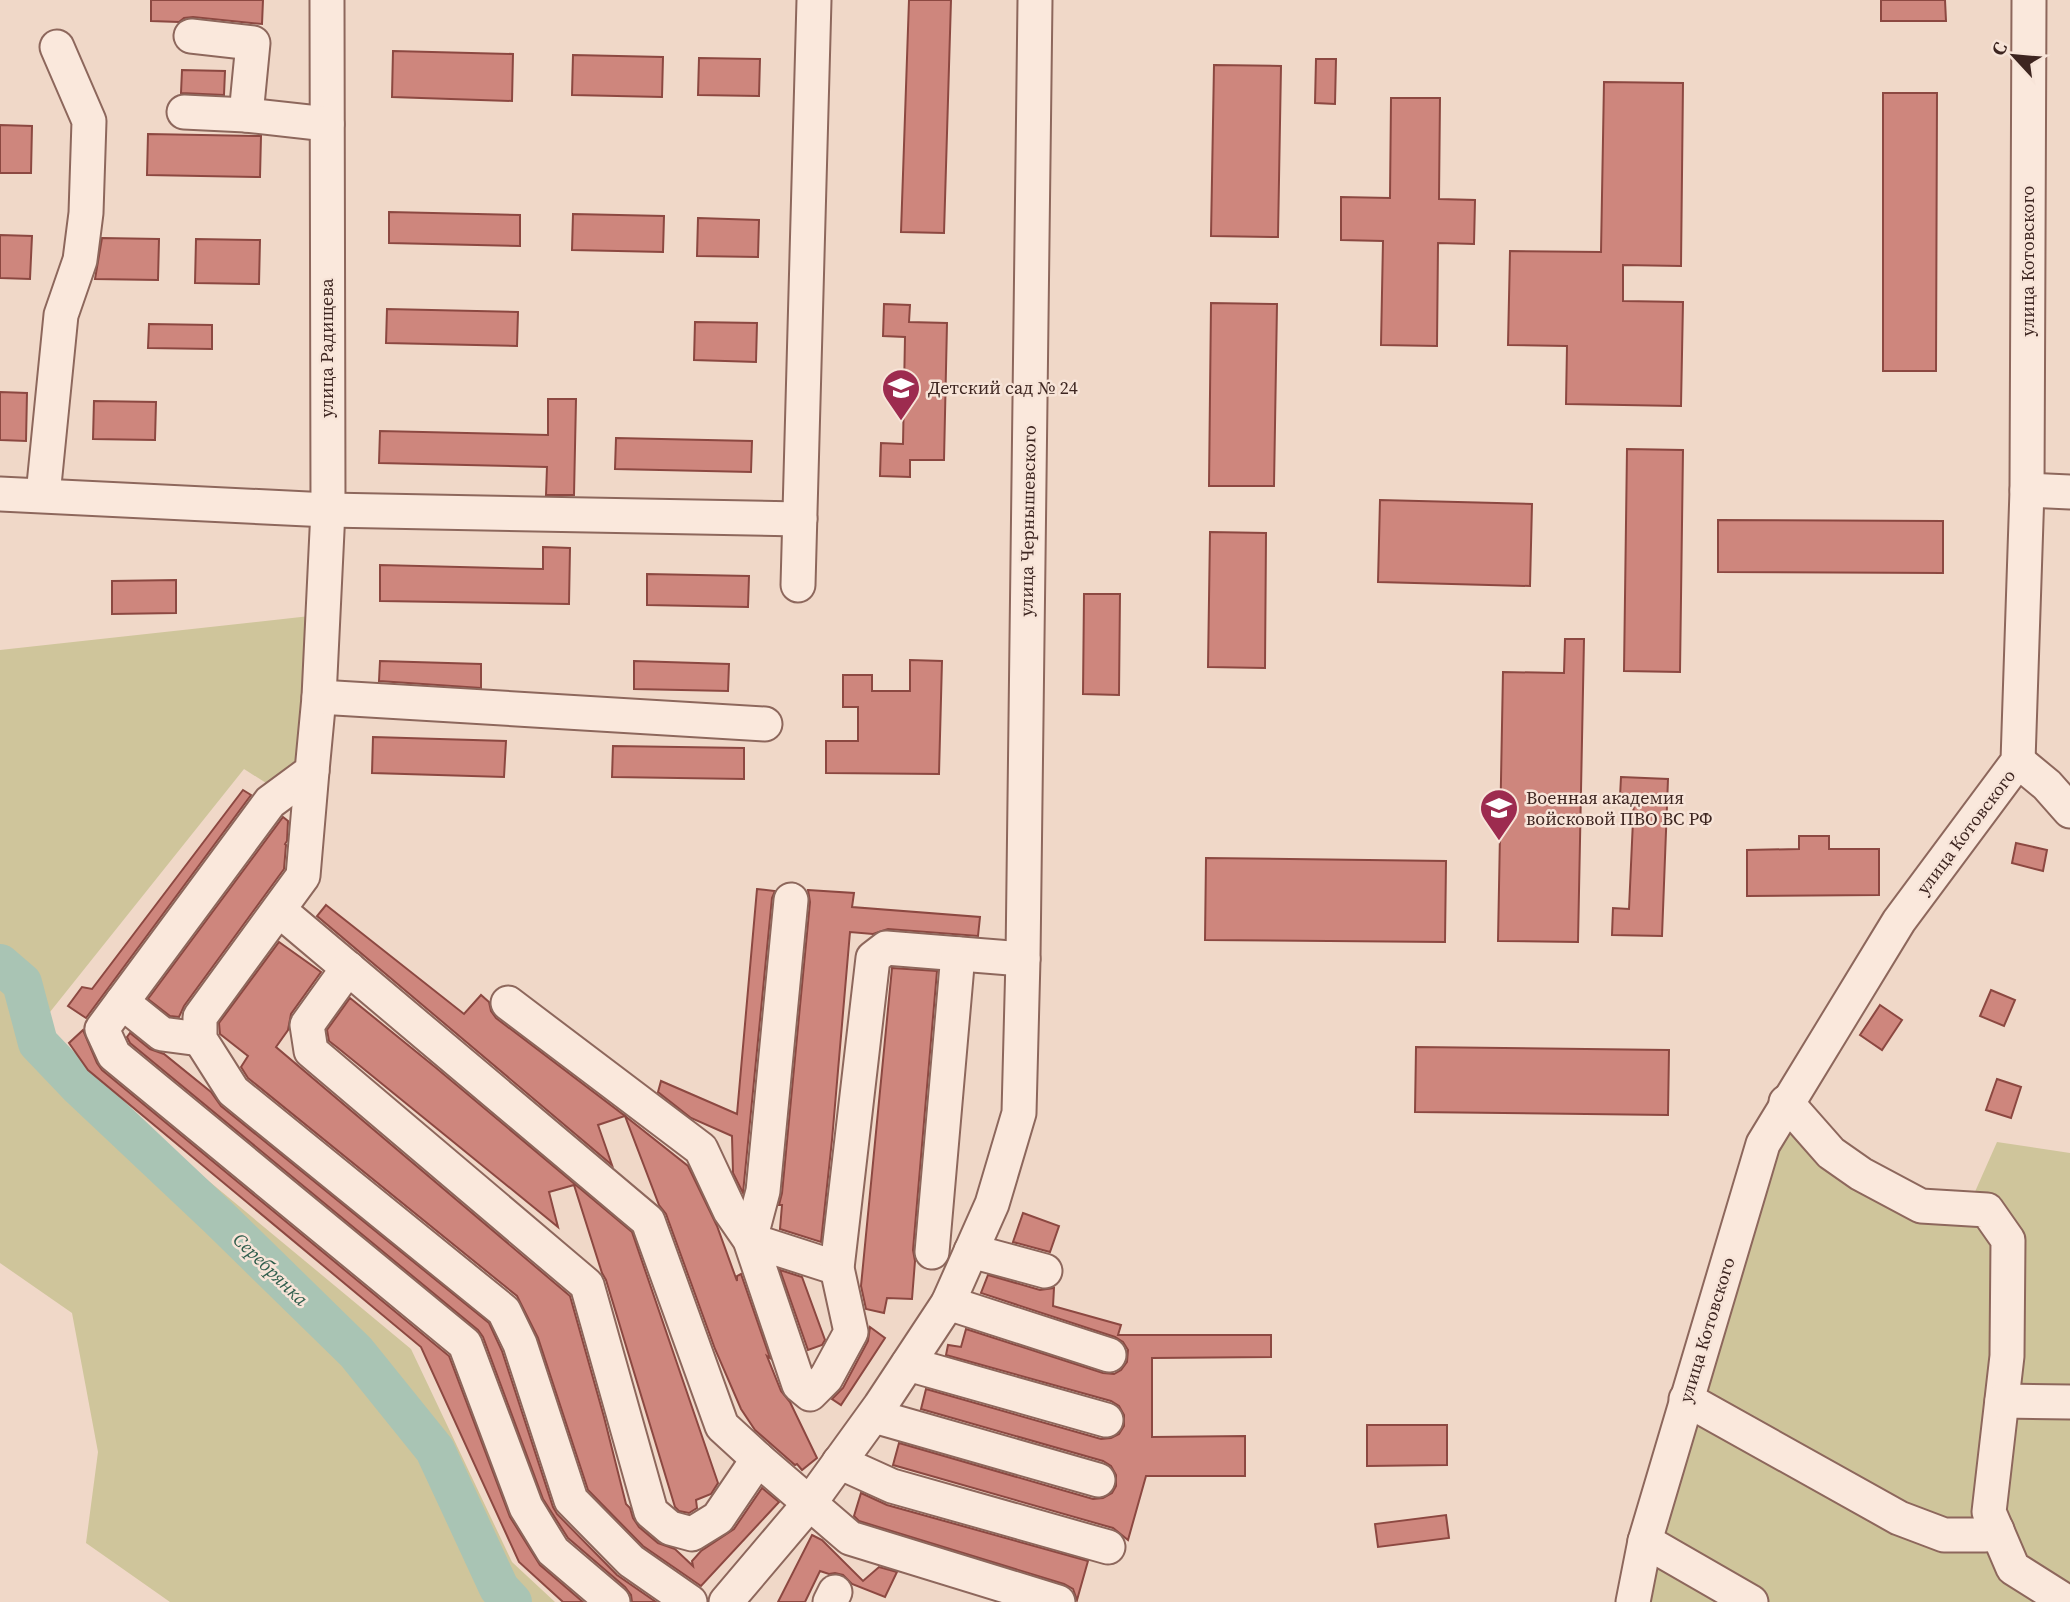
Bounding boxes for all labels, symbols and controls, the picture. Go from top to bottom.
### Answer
north arrow [1979,21,2049,91]
text: С [1984,37,2013,60]
street label: улица Котовского [2015,185,2040,336]
street label: улица Радищева [314,277,339,418]
school or university icon: Детский сад № 24 [880,367,922,422]
place label: Детский сад № 24 [928,375,1078,400]
street label: улица Чернышевского [1013,425,1042,617]
street label: улица Котовского [1910,764,2021,899]
place label: Военная академия войсковой ПВО ВС РФ [1526,785,1712,831]
school or university icon: Военная академия войсковой ПВО ВС РФ [1478,787,1520,842]
water label: Серебрянка [228,1227,314,1312]
street label: улица Котовского [1673,1254,1741,1406]

